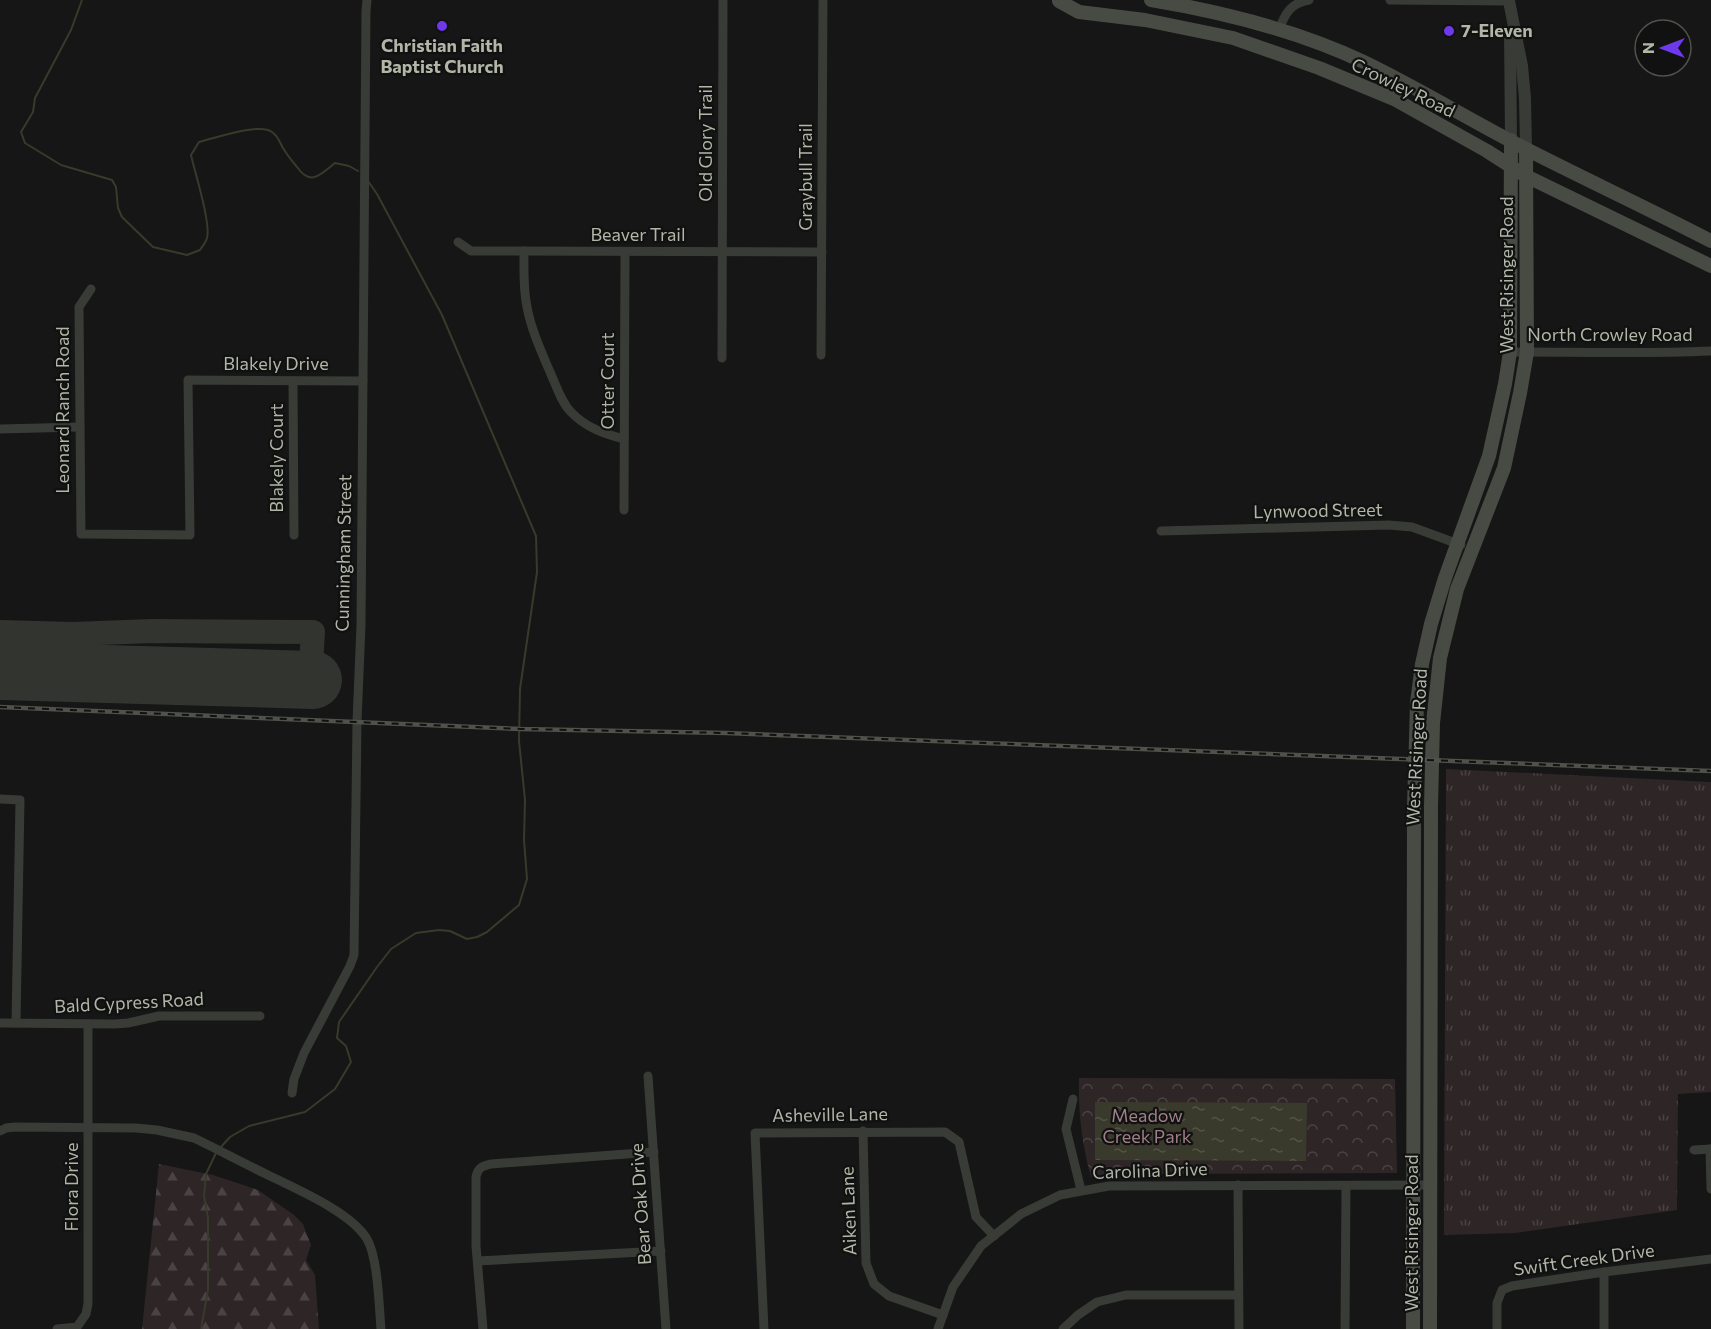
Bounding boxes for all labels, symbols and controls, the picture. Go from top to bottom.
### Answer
north arrow [1633,18,1693,78]
marker: Christian Faith Baptist Church [435,19,449,33]
place label: 7-Eleven [1461,19,1533,41]
marker: 7-Eleven [1442,24,1456,38]
place label: Christian Faith Baptist Church [380,34,504,77]
text: N [1638,42,1657,54]
street label: Crowley Road [1348,53,1459,122]
street label: Old Glory Trail [694,84,716,202]
street label: Graybull Trail [794,123,816,231]
street label: West Risinger Road [1495,196,1517,354]
street label: Beaver Trail [590,223,686,245]
street label: North Crowley Road [1527,323,1693,345]
street label: Leonard Ranch Road [51,326,73,494]
street label: Otter Court [596,332,618,430]
street label: Blakely Drive [223,352,329,374]
street label: Blakely Court [265,403,287,513]
street label: Cunningham Street [331,474,355,632]
street label: Lynwood Street [1253,498,1383,522]
street label: West Risinger Road [1401,668,1431,826]
street label: Bald Cypress Road [54,987,204,1017]
street label: Asheville Lane [772,1102,888,1126]
park label: Meadow Creek Park [1102,1104,1192,1147]
street label: Flora Drive [60,1142,82,1232]
street label: Bear Oak Drive [625,1142,655,1266]
street label: West Risinger Road [1400,1154,1422,1312]
street label: Carolina Drive [1092,1157,1208,1183]
street label: Aiken Lane [835,1166,861,1256]
street label: Swift Creek Drive [1512,1238,1656,1280]

